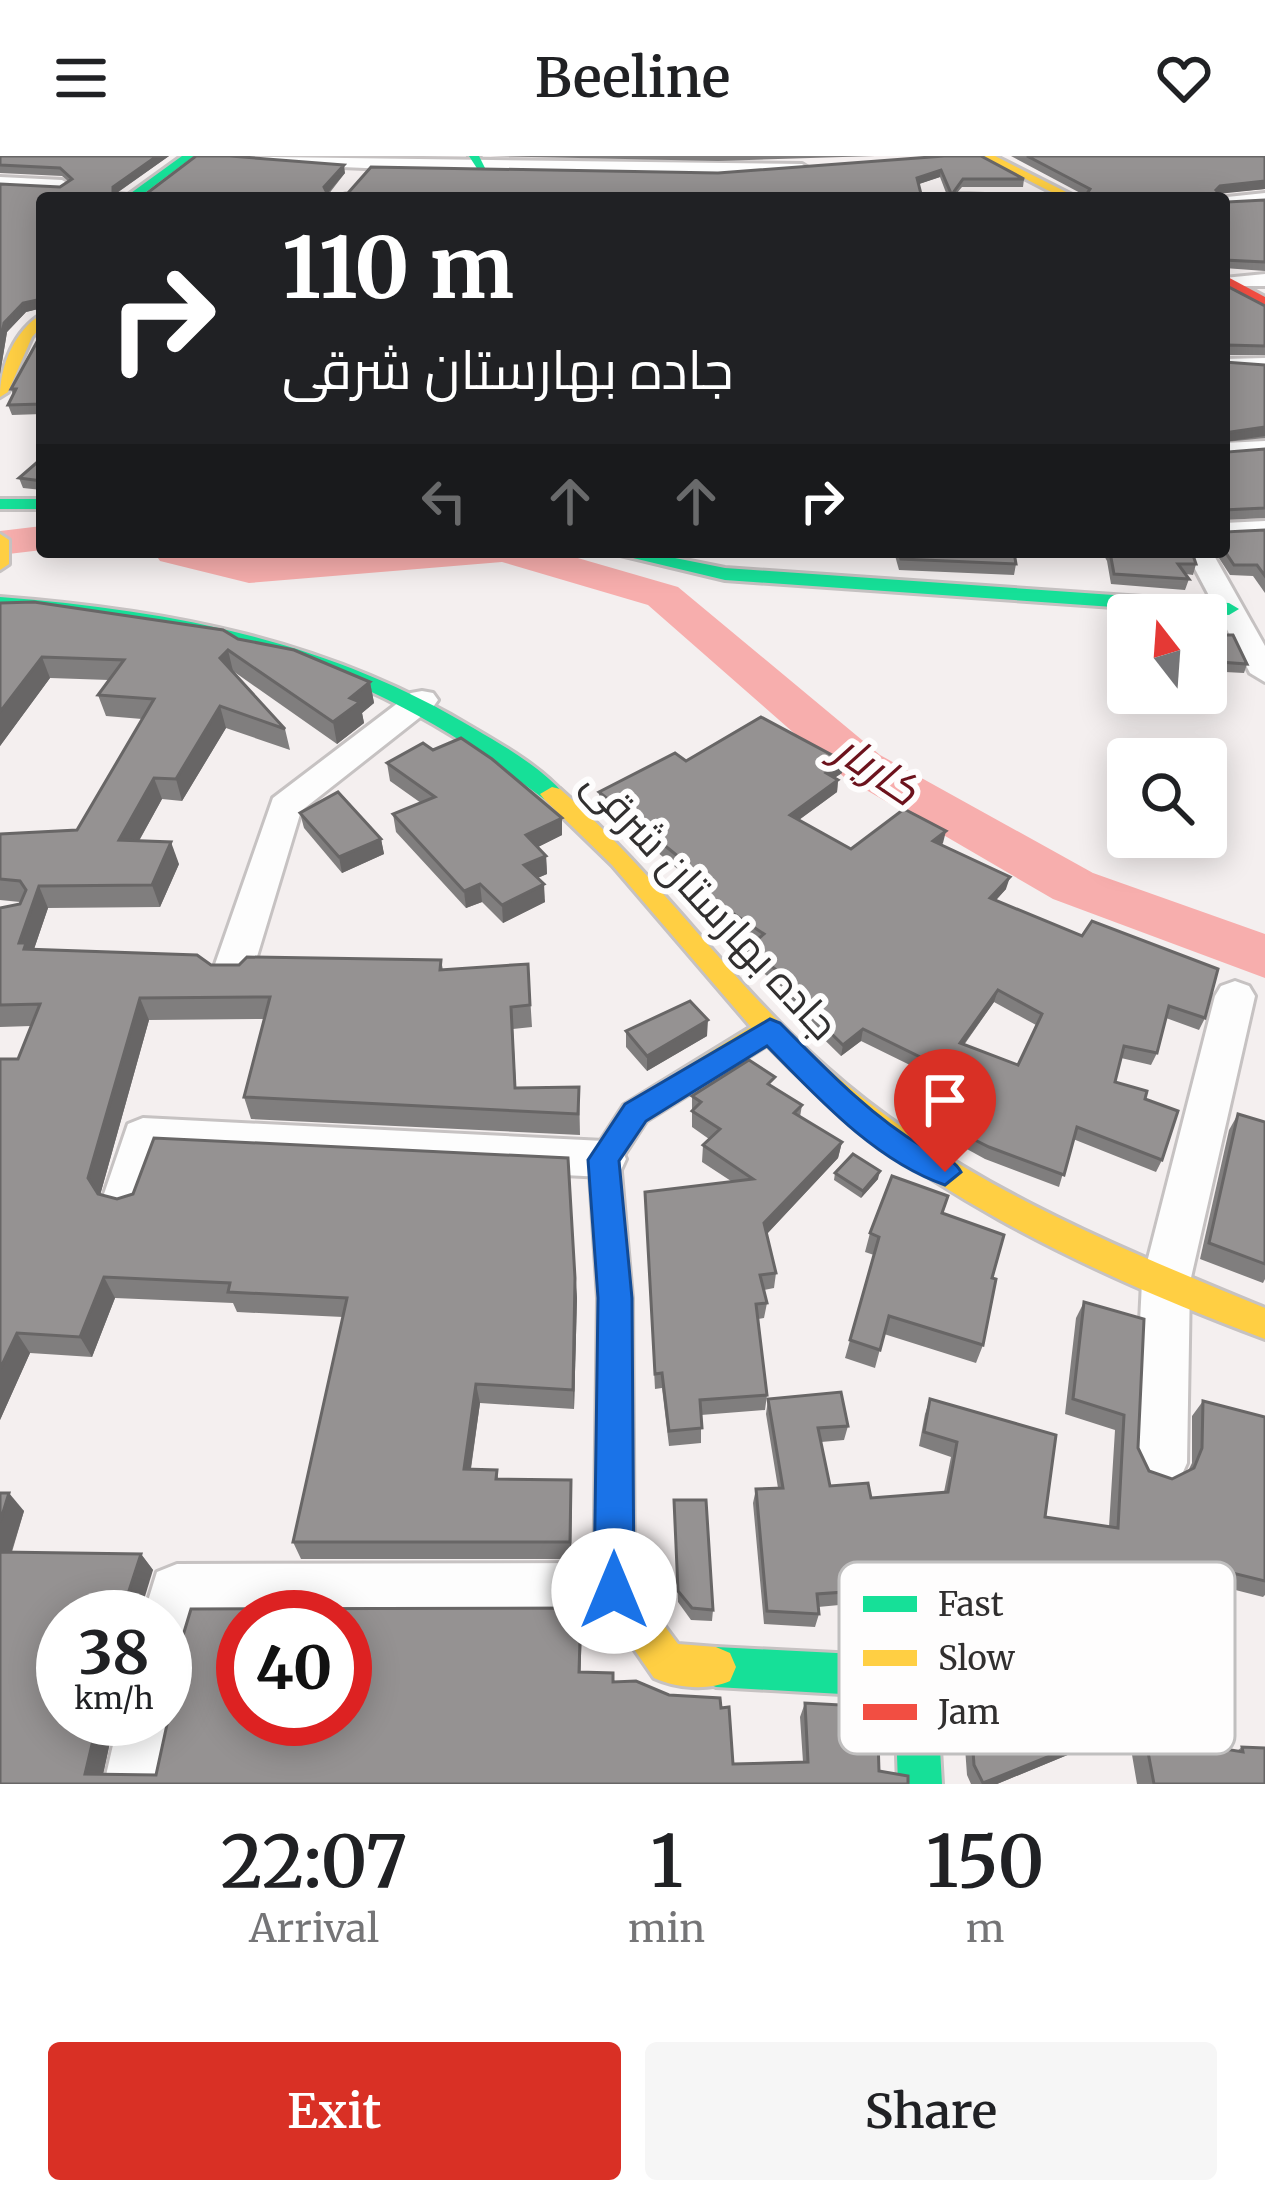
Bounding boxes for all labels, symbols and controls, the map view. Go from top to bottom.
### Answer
text: Beeline [535,44,730,112]
icon: menu [48,45,114,111]
icon: heart [1151,45,1217,111]
text: 110 m [282,215,514,321]
icon: right [84,240,240,396]
text: جاده بهارستان شرقی [282,336,733,404]
icon: left [411,468,477,534]
icon: ahead [537,468,603,534]
icon: ahead [663,468,729,534]
icon: right [789,468,855,534]
north arrow [1107,594,1227,714]
map controls [1107,594,1227,858]
water label: کاربار [820,718,930,817]
button: search [1107,738,1227,858]
street label: جاده بهارستان شرقی [572,758,850,1050]
pin [894,1049,996,1172]
icon: arrive [912,1067,978,1133]
position arrow [551,1528,677,1654]
legend [839,1562,1235,1754]
text: Fast [938,1584,1004,1625]
speed limit sign: 40 [216,1590,372,1746]
text: 38 [78,1615,150,1690]
text: Slow [938,1638,1016,1679]
text: km/h [74,1679,154,1717]
text: Jam [937,1692,1000,1733]
text: 22:07 [221,1816,407,1907]
text: 1 [650,1816,683,1907]
text: 150 [926,1816,1044,1907]
text: Arrival [249,1904,379,1953]
text: min [628,1904,705,1953]
text: m [966,1904,1004,1953]
button: Exit [48,2042,621,2180]
button: Share [645,2042,1217,2180]

